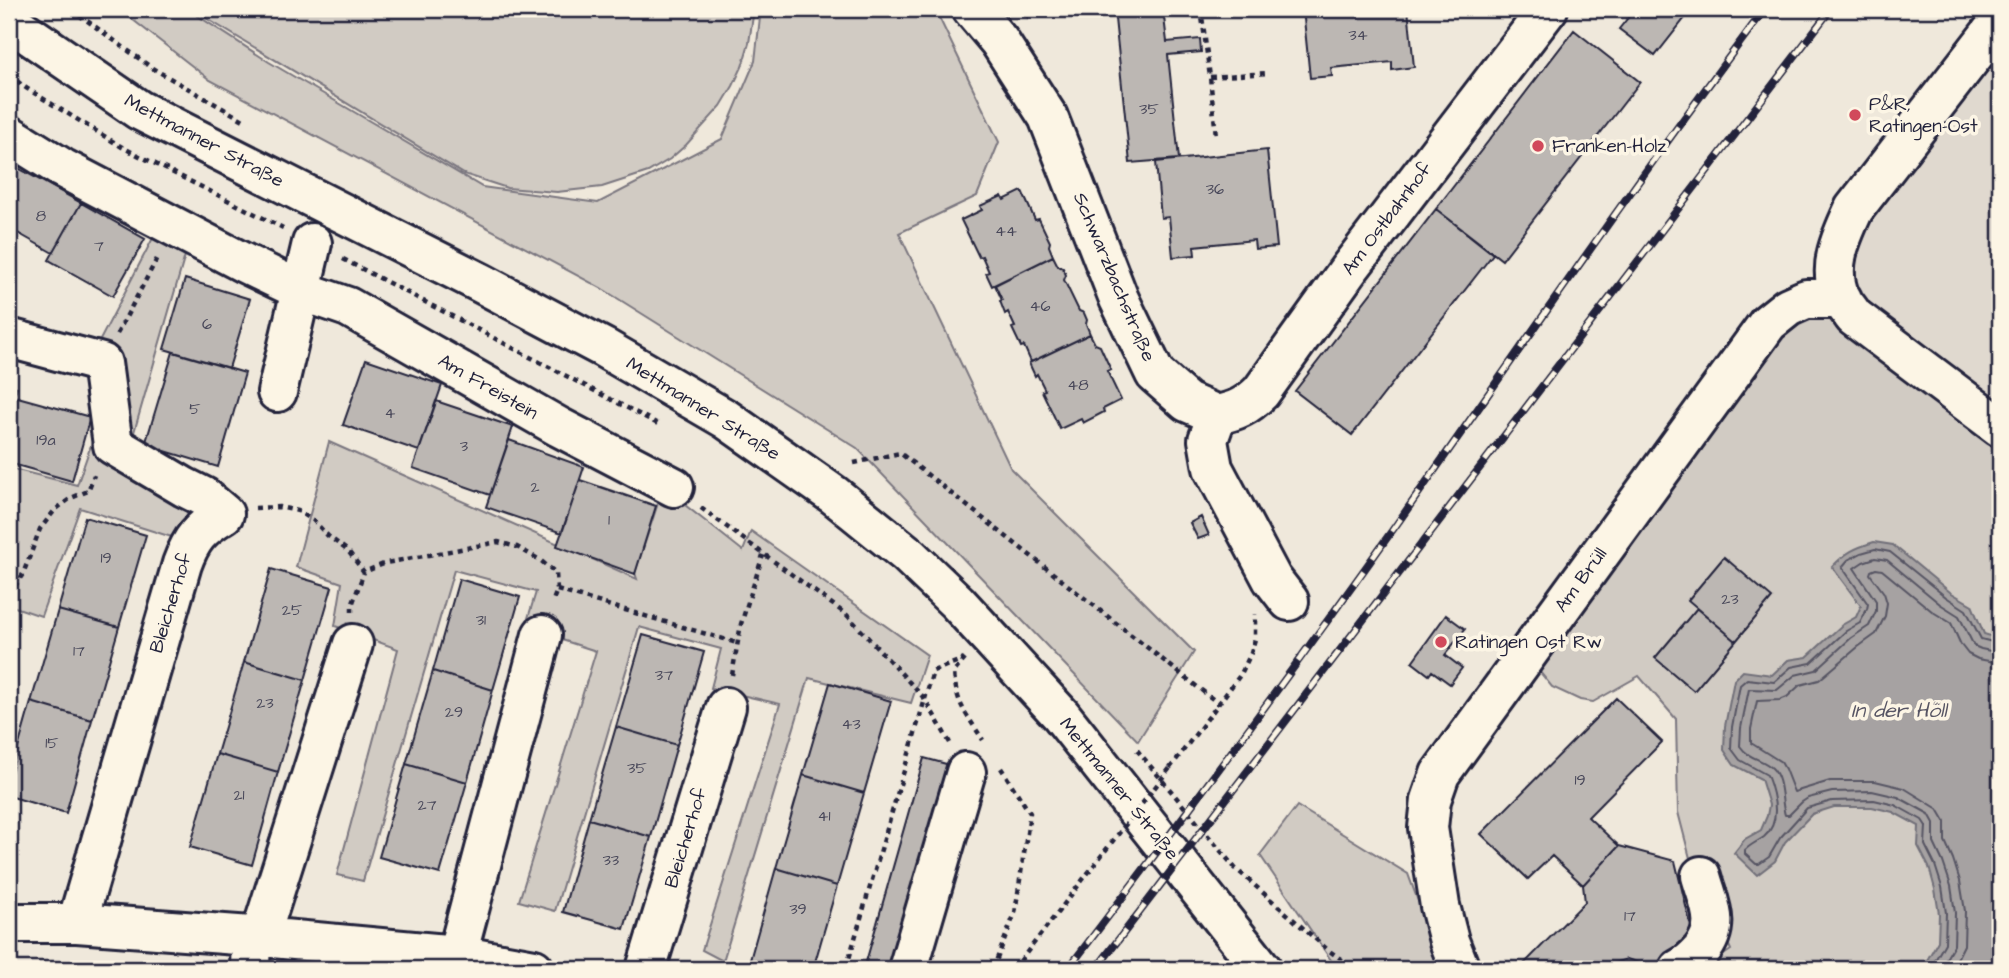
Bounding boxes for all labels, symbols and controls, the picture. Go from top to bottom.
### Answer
house number: 34 [1348,24,1368,46]
street label: Mettmanner Straße [120,88,288,194]
place label: P&R, Ratingen-Ost [1869,91,1978,141]
house number: 35 [1139,98,1159,120]
marker: P&R, Ratingen-Ost [1847,107,1863,123]
place label: Franken-Holz [1552,133,1667,160]
marker: Franken-Holz [1530,138,1546,154]
street label: Am Ostbahnhof [1336,156,1439,281]
house number: 36 [1206,178,1224,200]
street label: Schwarzbachstraße [1066,188,1162,366]
house number: 8 [36,205,46,227]
house number: 44 [995,220,1017,242]
house number: 7 [94,235,104,257]
house number: 46 [1030,295,1050,317]
house number: 6 [202,313,212,335]
street label: Am Freistein [433,347,543,427]
street label: Mettmanner Straße [621,351,785,467]
house number: 48 [1067,374,1089,396]
house number: 5 [189,398,201,420]
house number: 4 [385,402,396,424]
house number: 19a [36,429,56,451]
house number: 3 [460,435,468,457]
house number: 2 [530,476,540,498]
house number: 1 [608,509,610,531]
street label: Am Brüll [1548,542,1614,618]
house number: 19 [100,547,112,569]
street label: Bleicherhof [143,549,199,656]
house number: 23 [1721,588,1739,610]
house number: 25 [282,599,303,621]
house number: 31 [476,609,486,631]
place label: Ratingen Ost Rw [1455,629,1602,657]
marker: Ratingen Ost Rw [1433,634,1449,650]
house number: 17 [73,640,85,662]
house number: 37 [655,664,673,686]
house number: 23 [256,692,274,714]
water label: In der Höll [1851,696,1949,725]
house number: 29 [445,701,463,723]
street label: Mettmanner Straße [1053,712,1185,866]
house number: 43 [841,713,861,735]
house number: 15 [45,732,59,754]
house number: 35 [627,757,647,779]
house number: 19 [1574,769,1586,791]
house number: 21 [233,784,245,806]
street label: Bleicherhof [658,784,714,891]
house number: 27 [418,794,437,816]
house number: 41 [818,805,830,827]
house number: 33 [603,849,619,871]
house number: 39 [789,898,807,920]
house number: 17 [1624,905,1636,927]

